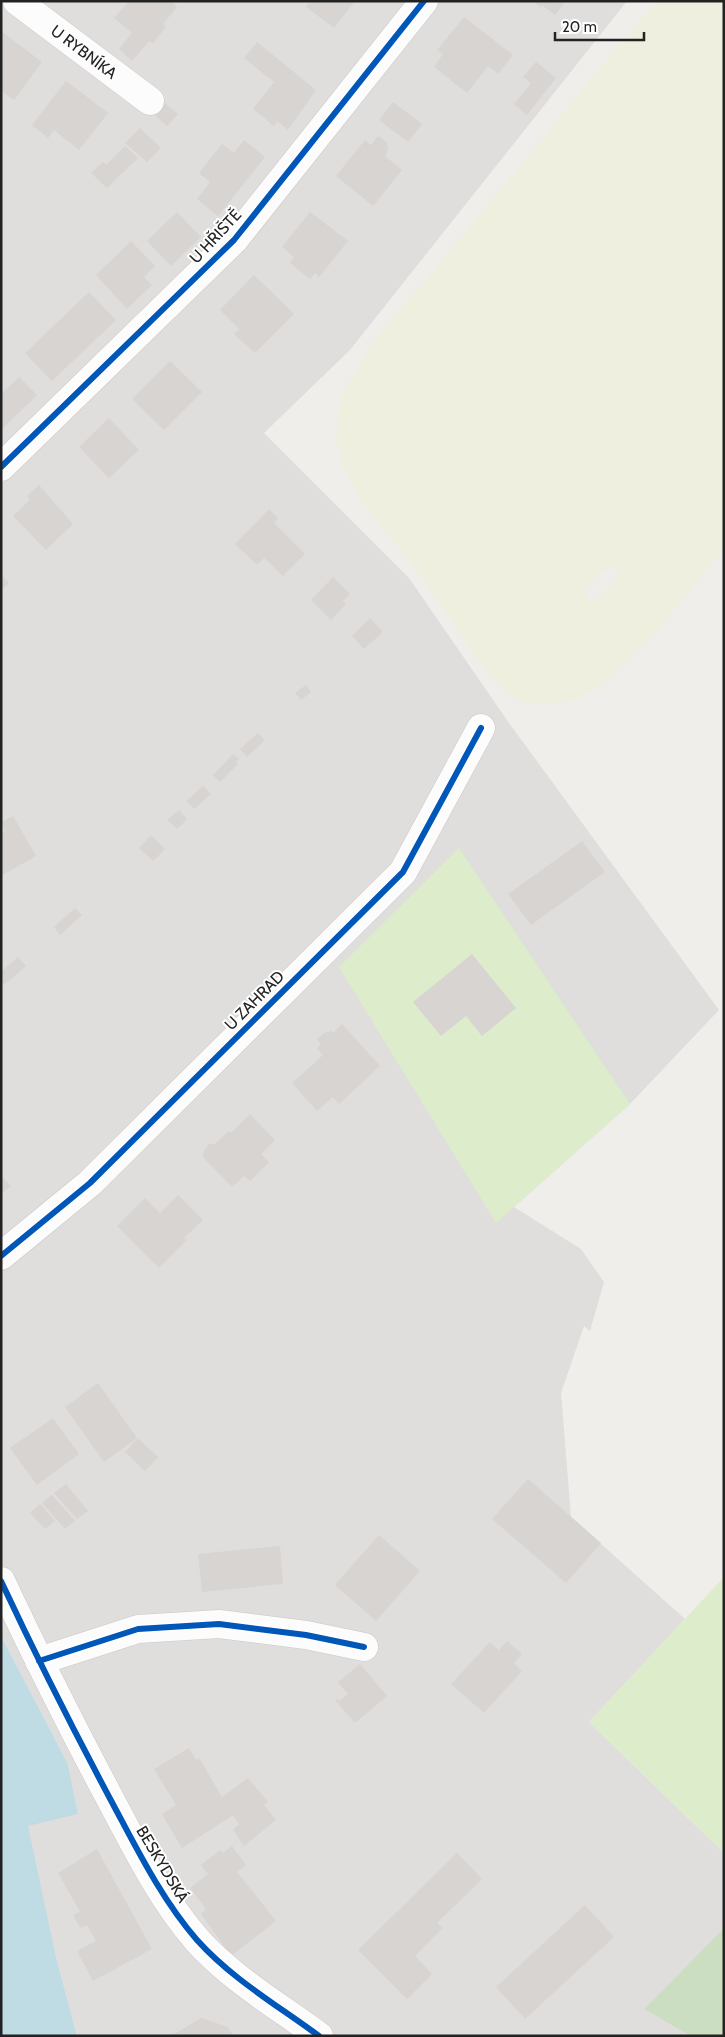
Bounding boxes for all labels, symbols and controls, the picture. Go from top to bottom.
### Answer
scale bar [555,10,644,42]
text: 20 m [562,18,597,36]
street label: U RYBNÍKA [47,21,121,83]
street label: U HŘIŠTĚ [186,205,245,267]
street label: U ZAHRAD [221,967,288,1034]
street label: BESKYDSKÁ [132,1823,193,1906]

